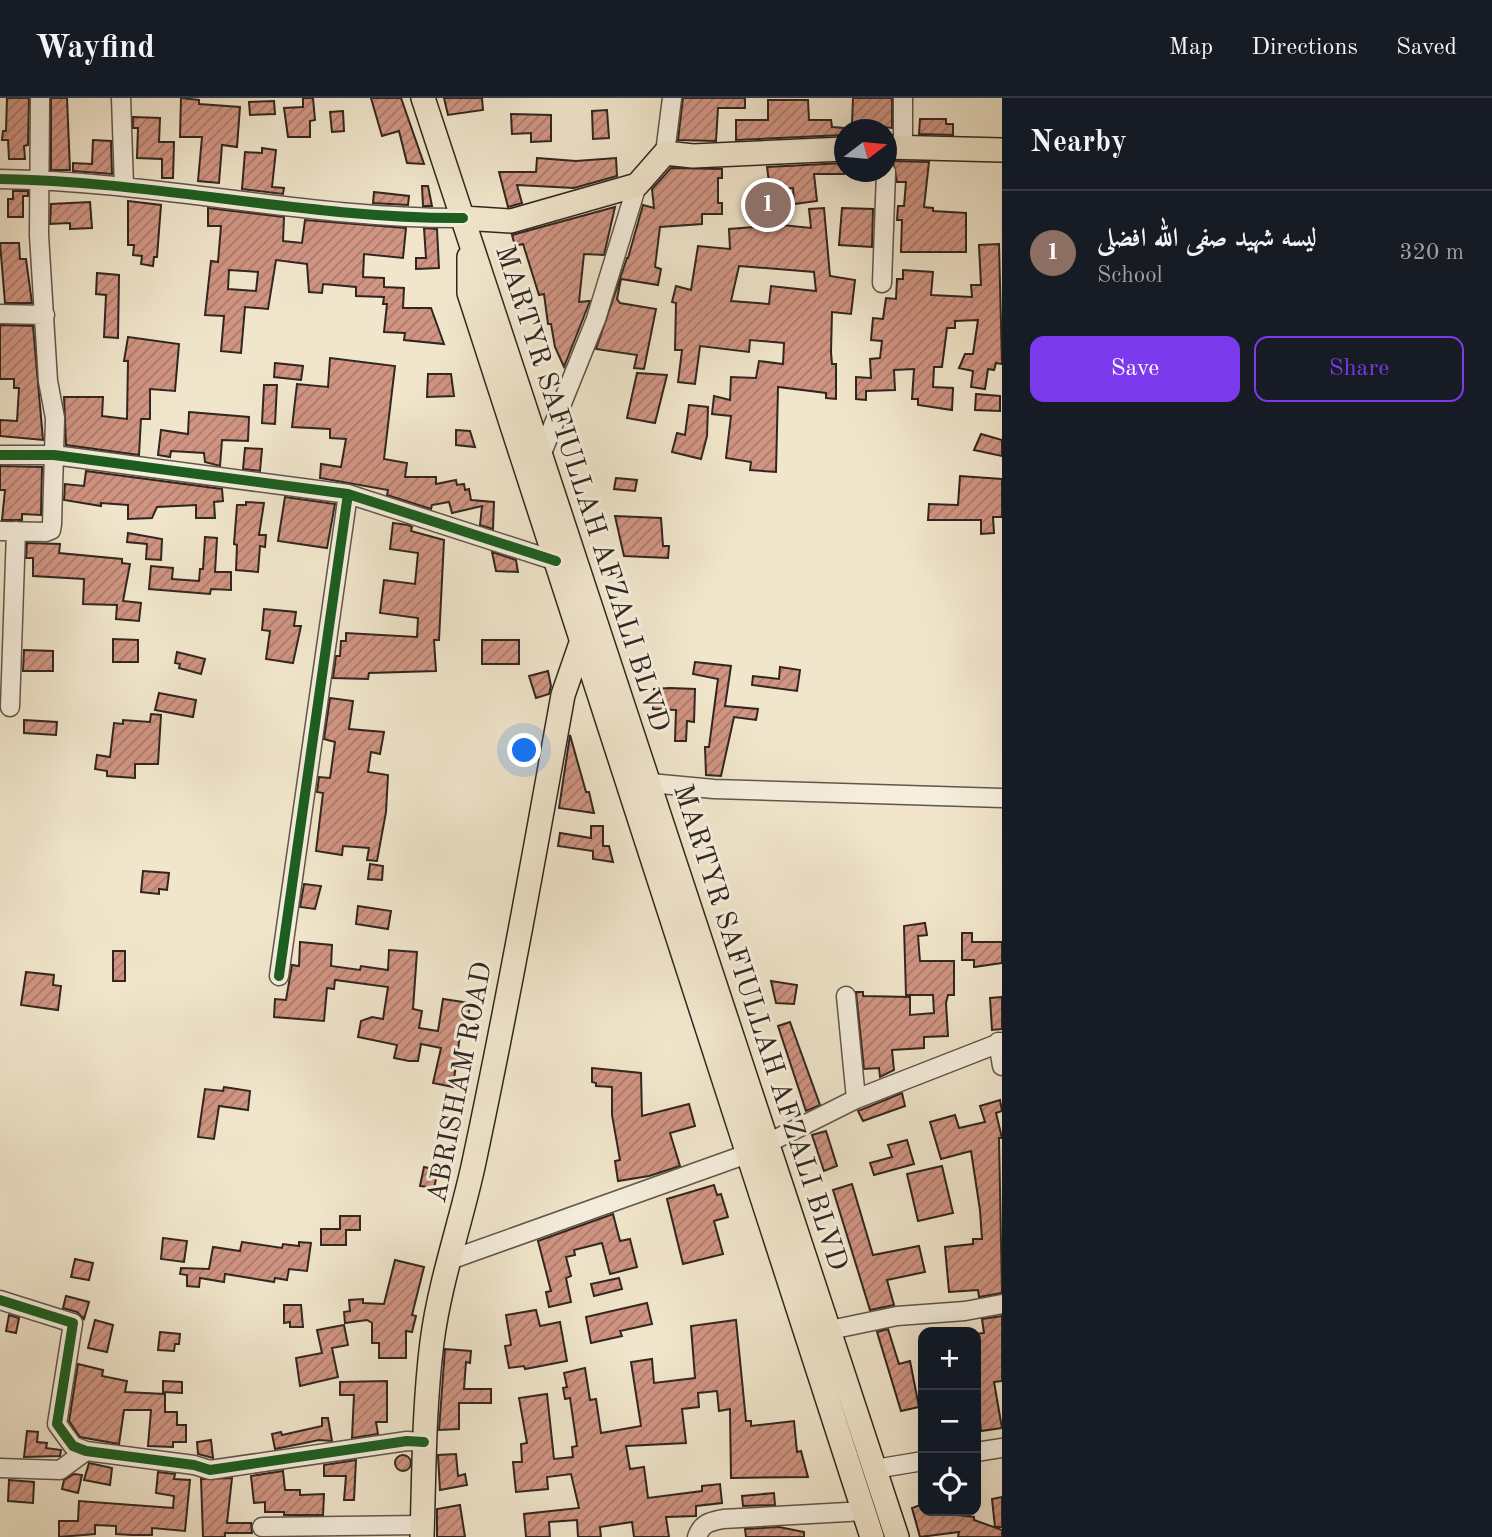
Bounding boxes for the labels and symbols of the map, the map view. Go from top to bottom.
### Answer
north arrow [834,119,897,182]
pin: 1 [745,179,791,231]
street label: MARTYR SAFIULLAH AFZALI BLVD [489,242,673,736]
your location [507,733,541,767]
street label: MARTYR SAFIULLAH AFZALI BLVD [667,781,851,1275]
street label: ABRISHAM ROAD [424,960,498,1206]

